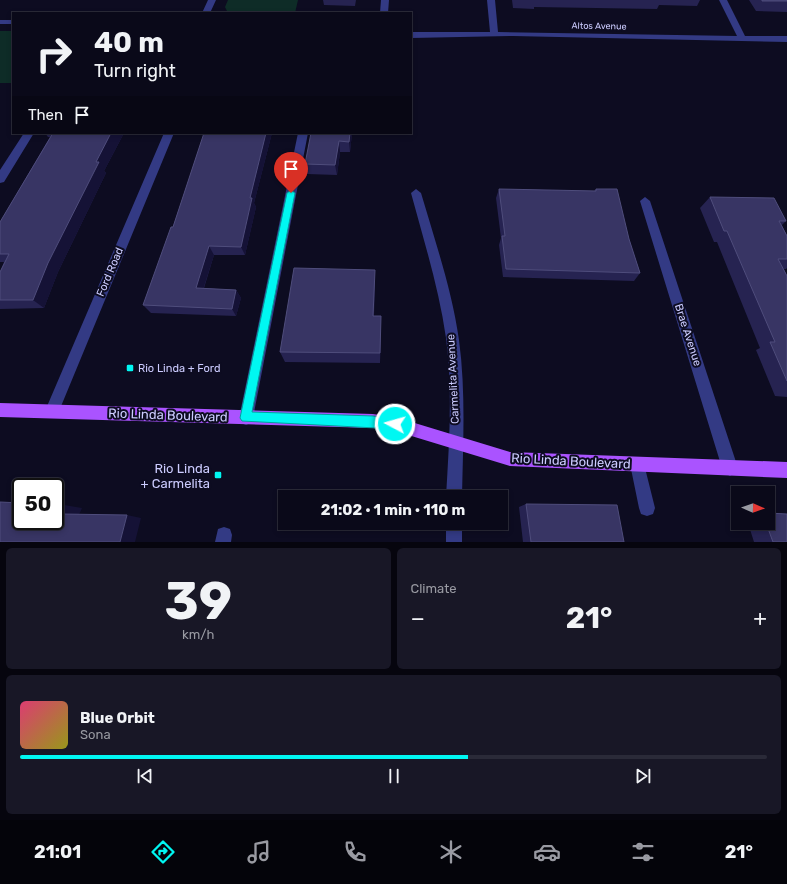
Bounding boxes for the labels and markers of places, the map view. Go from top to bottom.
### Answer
pin [274,152,308,193]
place label: Rio Linda + Ford [138,362,220,375]
marker: Rio Linda + Ford [125,363,135,373]
place label: Rio Linda + Carmelita [141,461,210,491]
marker: Rio Linda + Carmelita [213,470,223,480]

